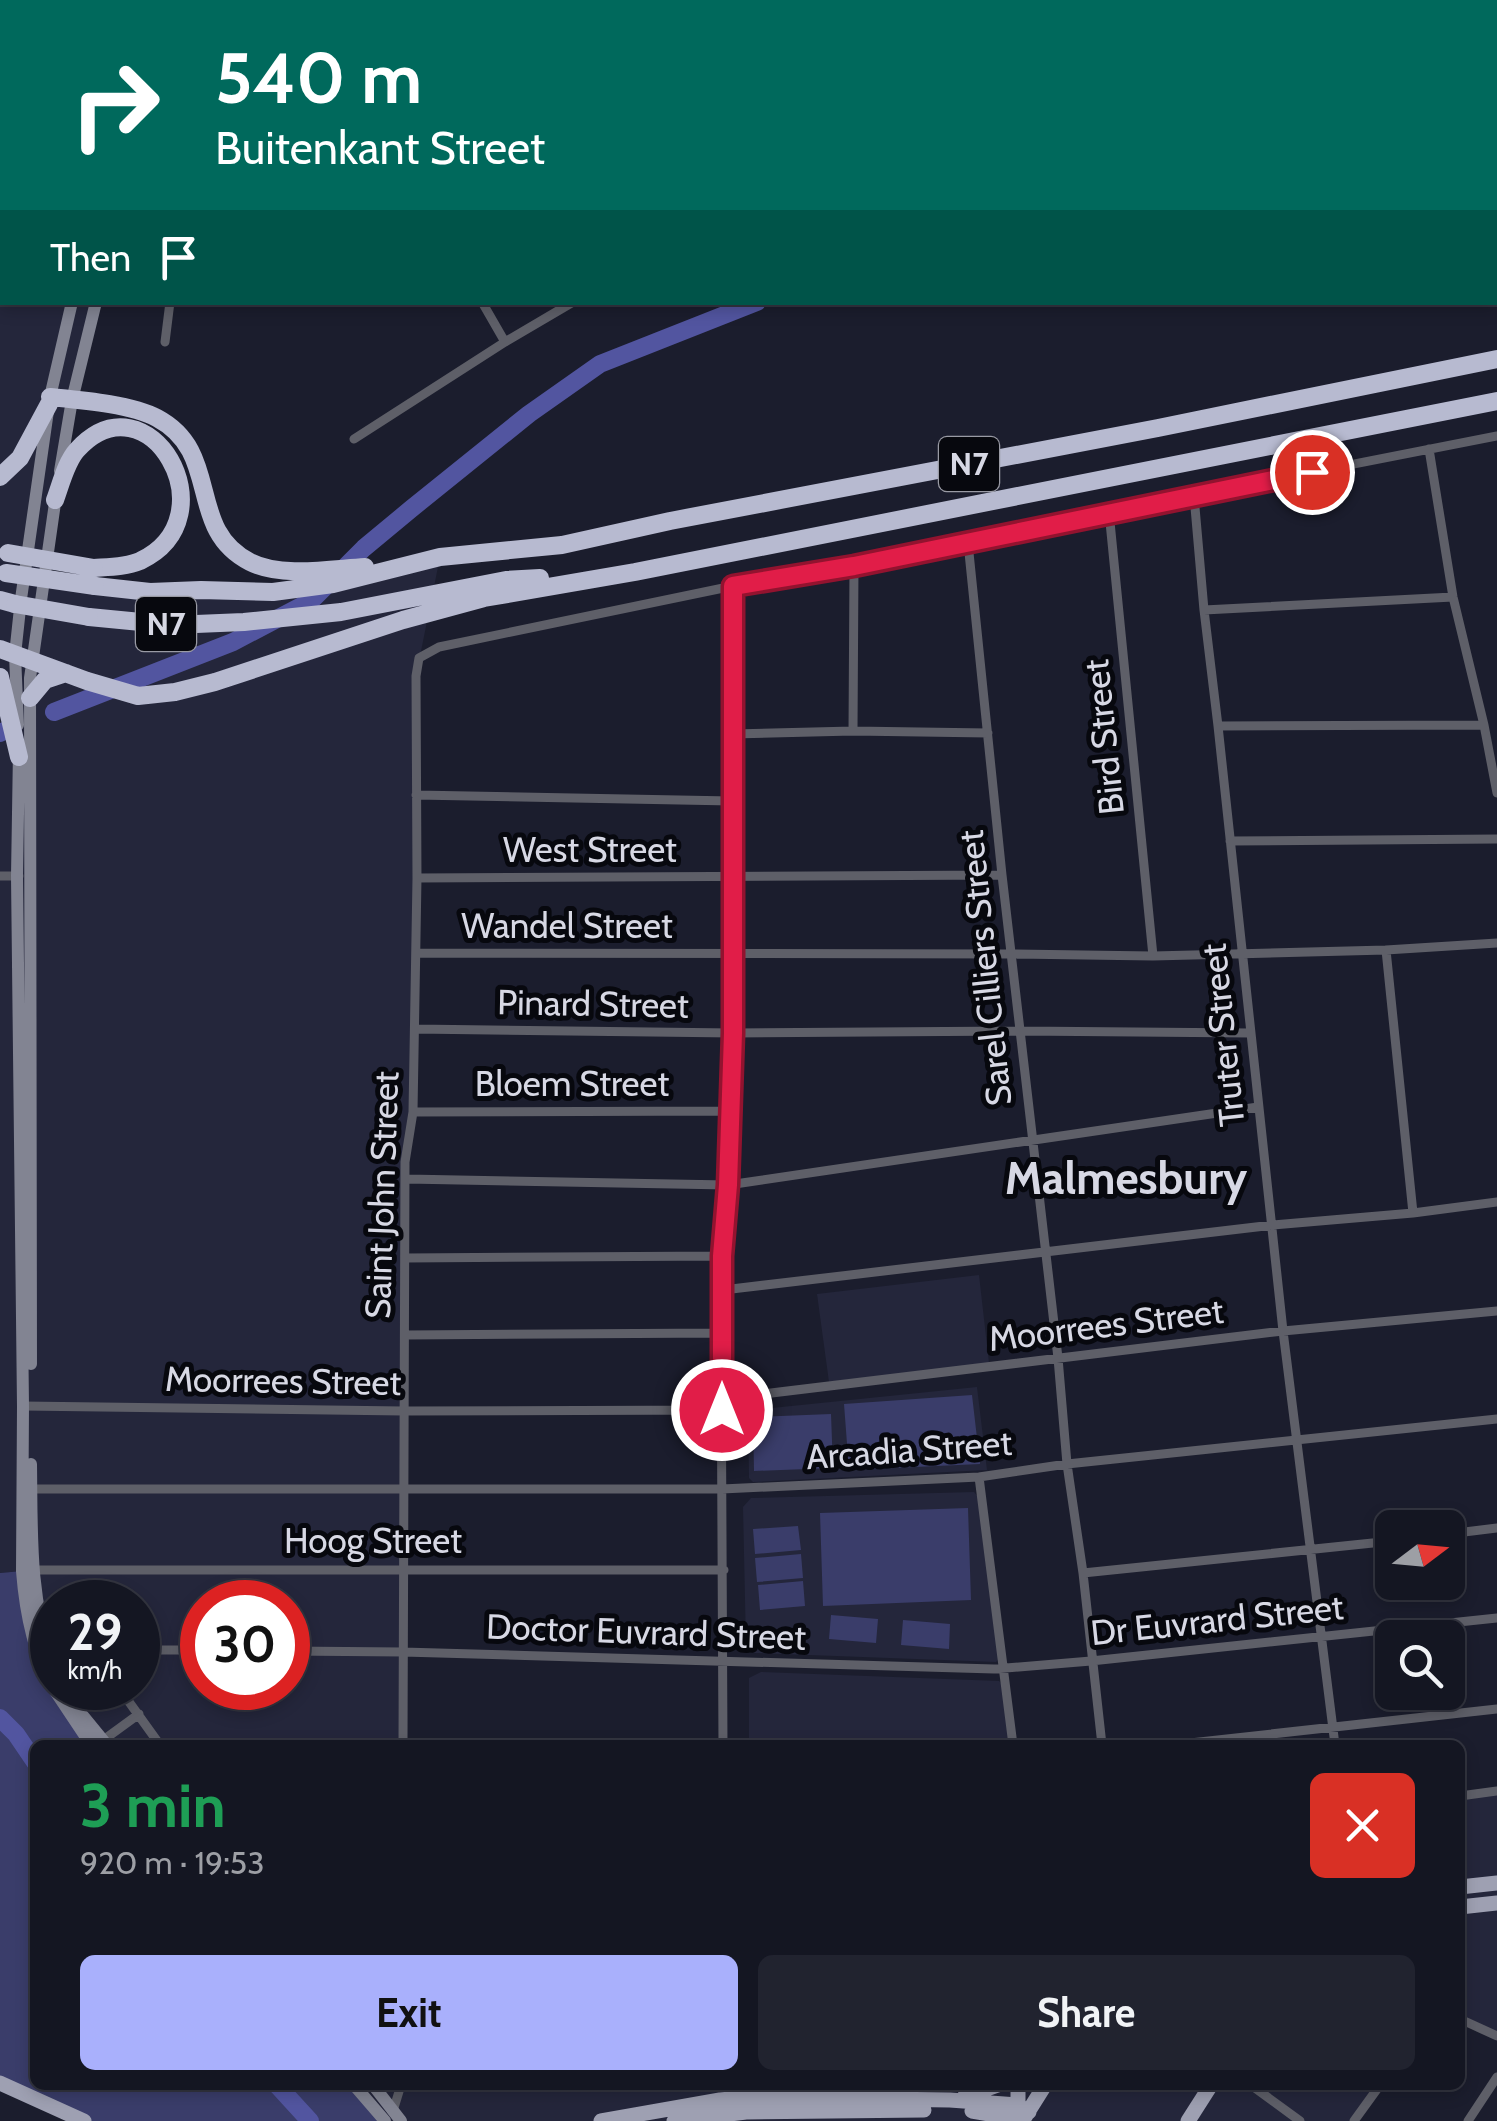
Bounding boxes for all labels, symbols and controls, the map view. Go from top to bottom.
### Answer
text: 540 m [215,35,422,121]
icon: right [50,40,180,170]
text: Buitenkant Street [215,121,545,175]
icon: arrive [151,230,206,285]
text: Then [50,234,131,281]
pin [1270,430,1355,515]
road number: N7 [939,437,999,491]
icon: arrive [1285,445,1340,500]
road number: N7 [136,597,196,651]
street label: Bird Street [1074,657,1133,817]
street label: West Street [503,828,677,871]
street label: Sarel Cilliers Street [949,828,1020,1108]
street label: Wandel Street [461,904,673,947]
street label: Truter Street [1192,941,1253,1129]
street label: Pinard Street [497,980,689,1027]
street label: Bloem Street [475,1062,669,1105]
street label: Saint John Street [356,1070,407,1319]
district label: Malmesbury [1005,1151,1248,1205]
street label: Moorrees Street [986,1289,1226,1360]
street label: Moorrees Street [164,1357,402,1404]
position arrow [670,1358,774,1462]
street label: Arcadia Street [805,1421,1014,1478]
north arrow [1375,1510,1465,1600]
map controls [1375,1510,1465,1710]
street label: Hoog Street [284,1519,462,1562]
speed limit sign: 30 [180,1580,310,1710]
street label: Dr Euvrard Street [1088,1585,1346,1654]
text: 29 [68,1602,122,1663]
street label: Doctor Euvrard Street [485,1604,807,1659]
button: search [1375,1620,1465,1710]
text: km/h [68,1655,122,1685]
text: 3 min [80,1769,226,1842]
button: close [1310,1773,1415,1878]
text: 920 m · 19:53 [80,1843,264,1882]
button: Exit [80,1955,738,2070]
button: Share [758,1955,1415,2070]

